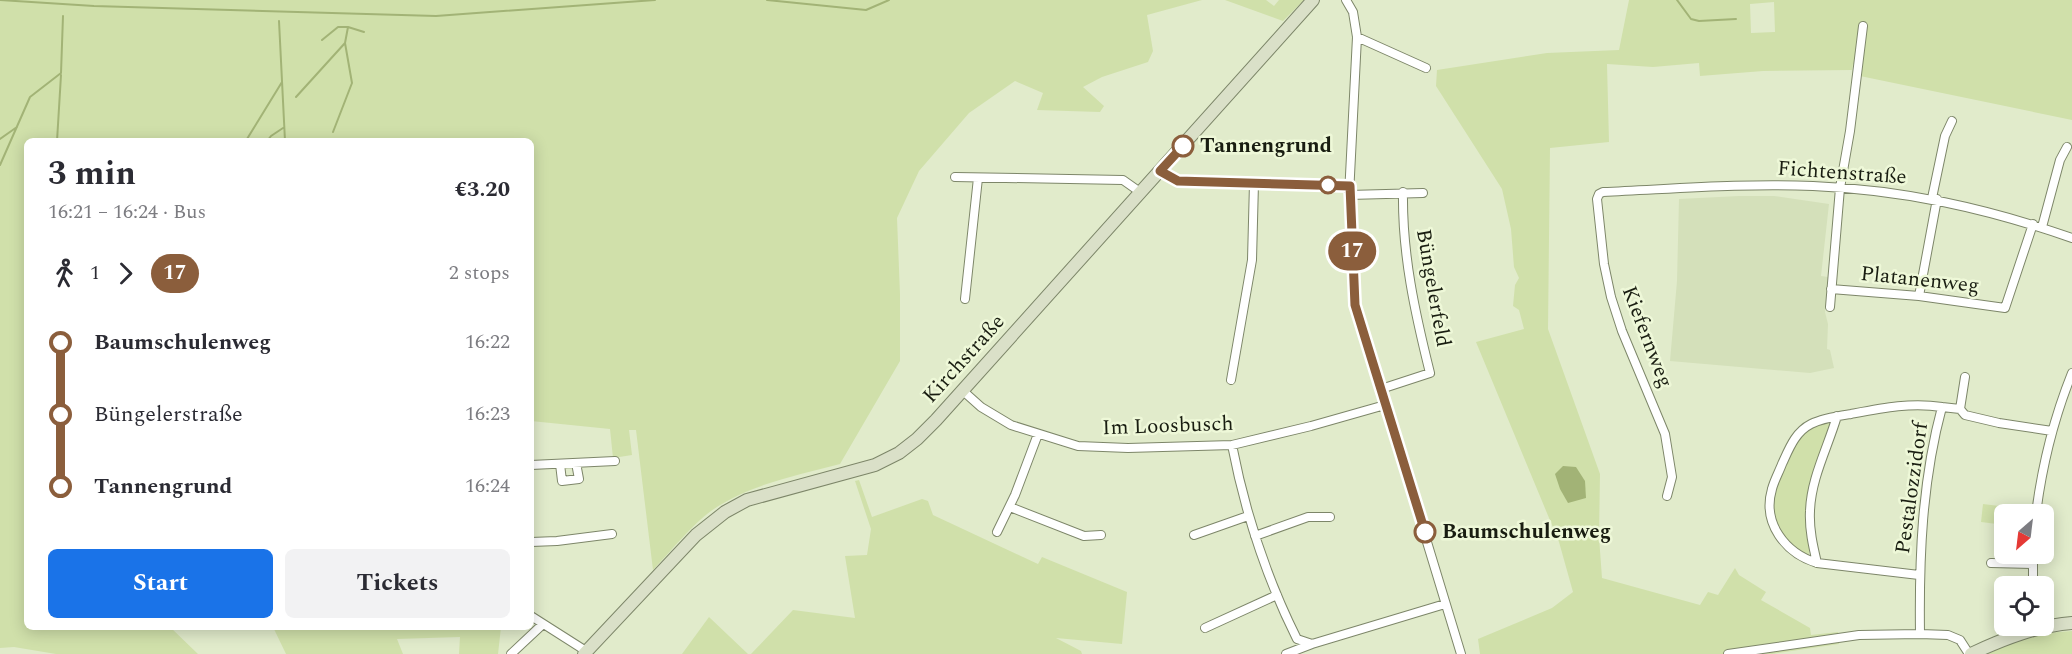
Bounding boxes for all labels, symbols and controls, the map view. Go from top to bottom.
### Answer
place label: Tannengrund [1200,130,1332,162]
marker: Tannengrund [1172,135,1194,157]
text: 3 min [48,149,136,199]
street label: Fichtenstraße [1776,153,1908,193]
text: €3.20 [455,173,510,206]
unlabelled marker [1319,176,1337,194]
text: 16:21 – 16:24 · Bus [48,197,206,227]
street label: Büngelerfeld [1407,226,1459,350]
line badge: 17 [1325,232,1379,270]
text: 17 [1340,235,1364,267]
icon: walk [48,257,81,290]
icon: forward [109,257,142,290]
text: 17 [163,257,187,289]
text: 1 [90,258,100,288]
text: 2 stops [449,258,510,288]
street label: Platanenweg [1859,258,1981,302]
street label: Kiefernweg [1613,281,1681,393]
street label: Kirchstraße [915,307,1013,411]
text: Baumschulenweg [94,326,271,359]
text: 16:22 [465,327,510,357]
text: Büngelerstraße [94,398,243,431]
text: 16:23 [465,399,510,429]
street label: Im Loosbusch [1102,408,1234,444]
street label: Pestalozzidorf [1887,418,1937,556]
text: Tannengrund [94,470,232,503]
text: 16:24 [465,471,510,501]
north arrow [1994,504,2054,564]
map controls [1994,504,2054,636]
place label: Baumschulenweg [1442,516,1611,548]
marker: Baumschulenweg [1414,521,1436,543]
button: Start [48,549,273,618]
button: Tickets [285,549,510,618]
button: locate [1994,576,2054,636]

